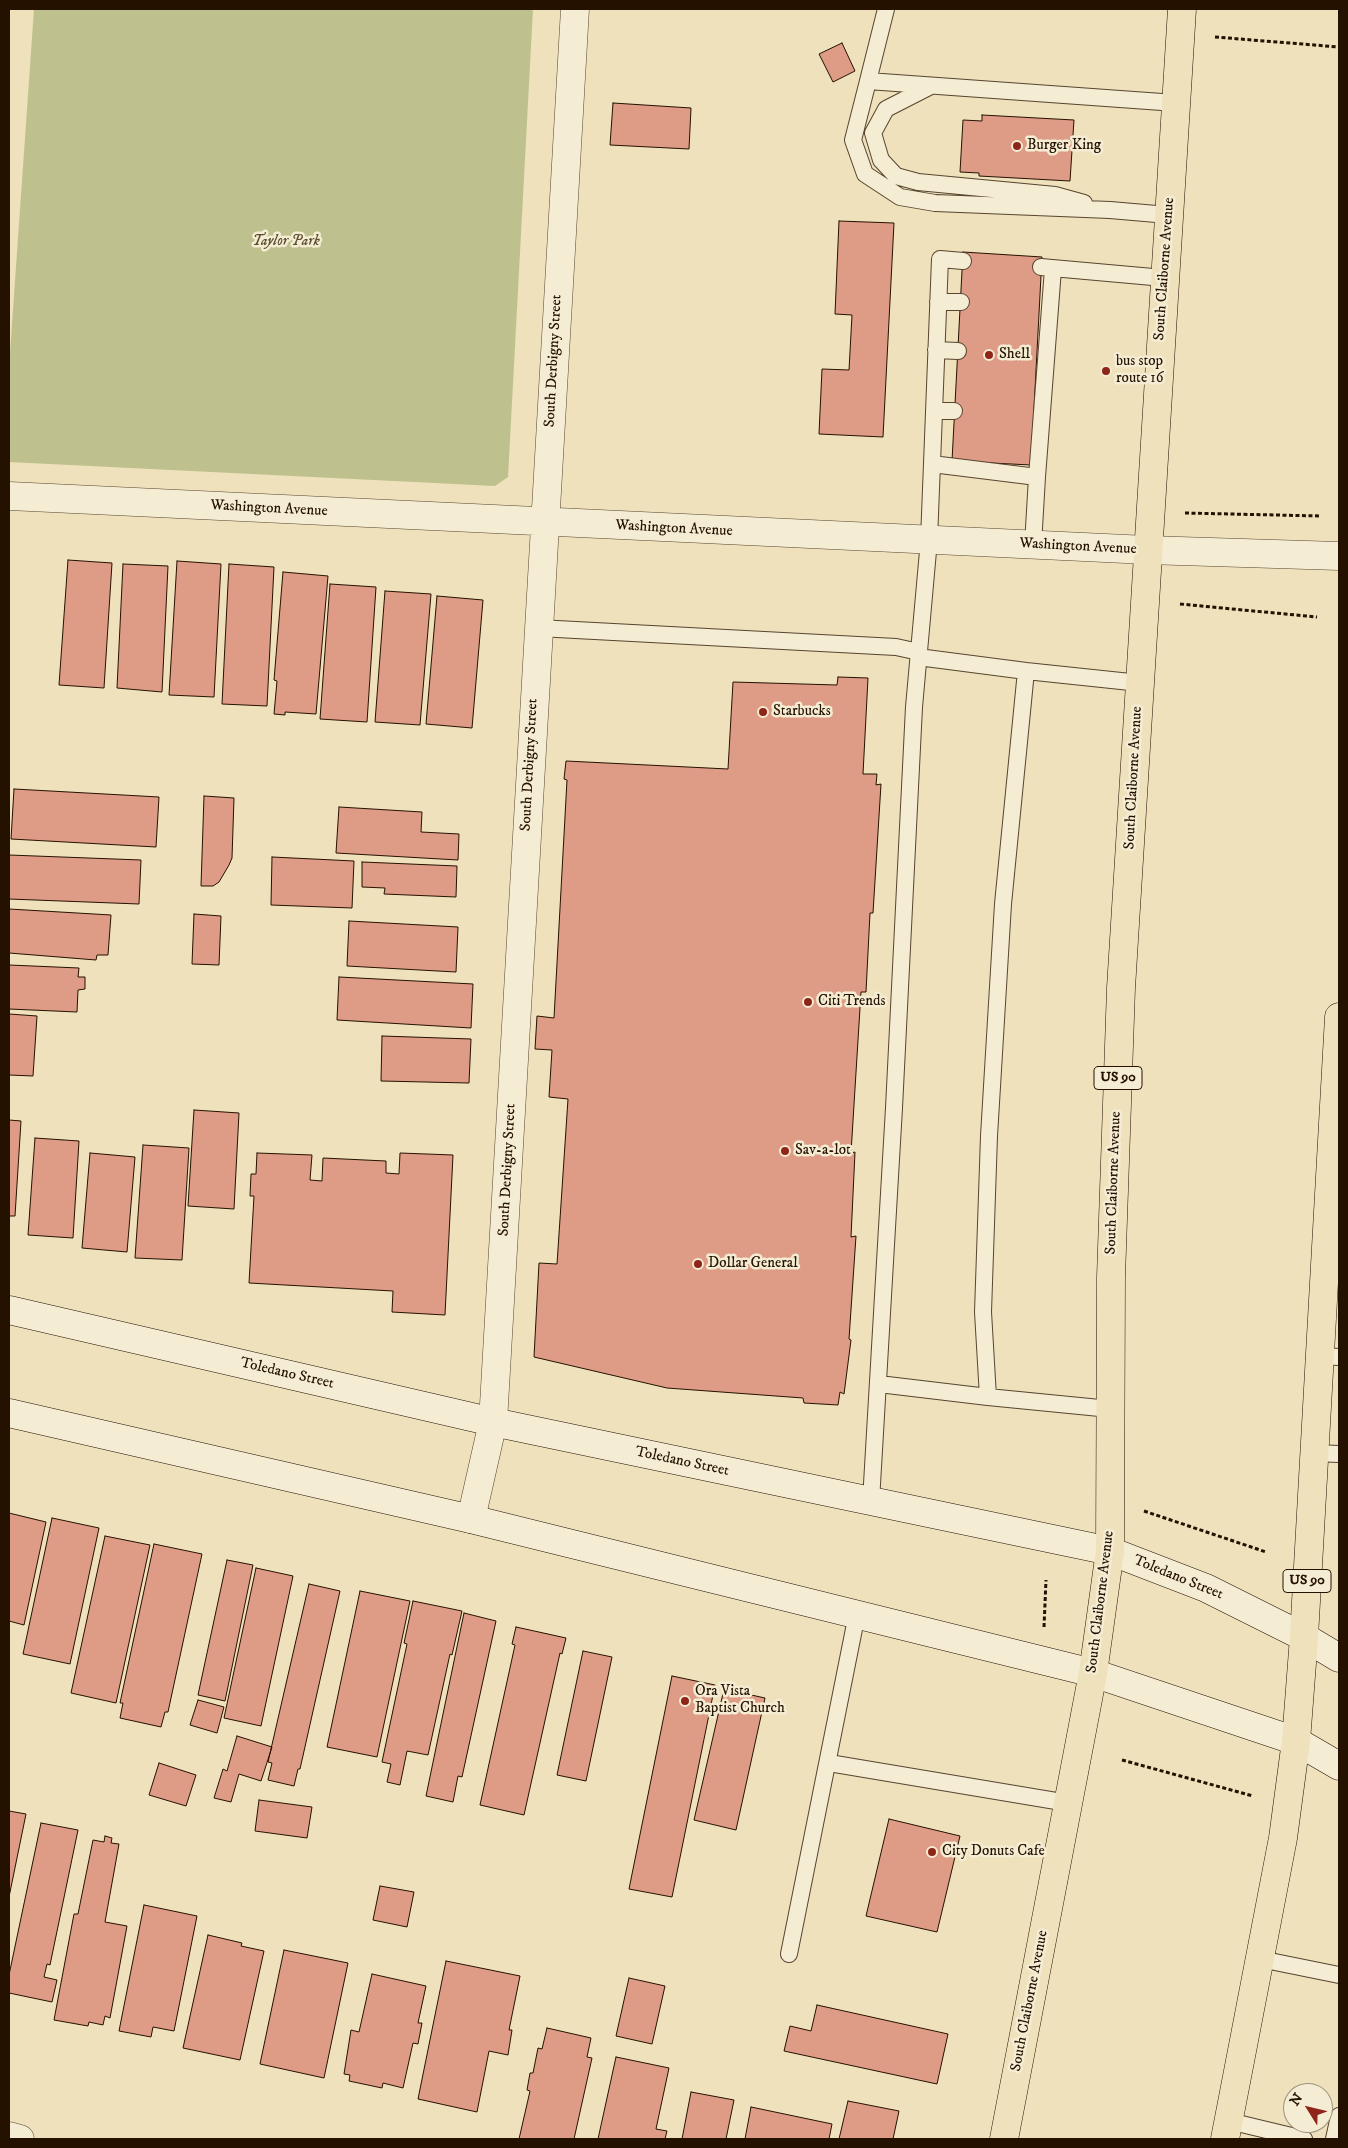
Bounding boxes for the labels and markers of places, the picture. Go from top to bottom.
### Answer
place label: Burger King [1027,137,1101,155]
marker: Burger King [1011,140,1023,152]
place label: Shell [999,346,1030,364]
marker: Shell [983,349,995,361]
place label: bus stop route 16 [1116,353,1164,388]
marker: bus stop route 16 [1100,365,1112,377]
place label: Starbucks [773,703,831,721]
marker: Starbucks [757,706,769,718]
place label: Citi Trends [818,993,886,1011]
marker: Citi Trends [802,996,814,1008]
place label: Sav-a-lot [795,1142,851,1160]
marker: Sav-a-lot [779,1145,791,1157]
place label: Dollar General [708,1255,798,1273]
marker: Dollar General [692,1258,704,1270]
place label: Ora Vista Baptist Church [695,1683,785,1718]
marker: Ora Vista Baptist Church [679,1695,691,1707]
place label: City Donuts Cafe [942,1843,1045,1861]
marker: City Donuts Cafe [926,1846,938,1858]

